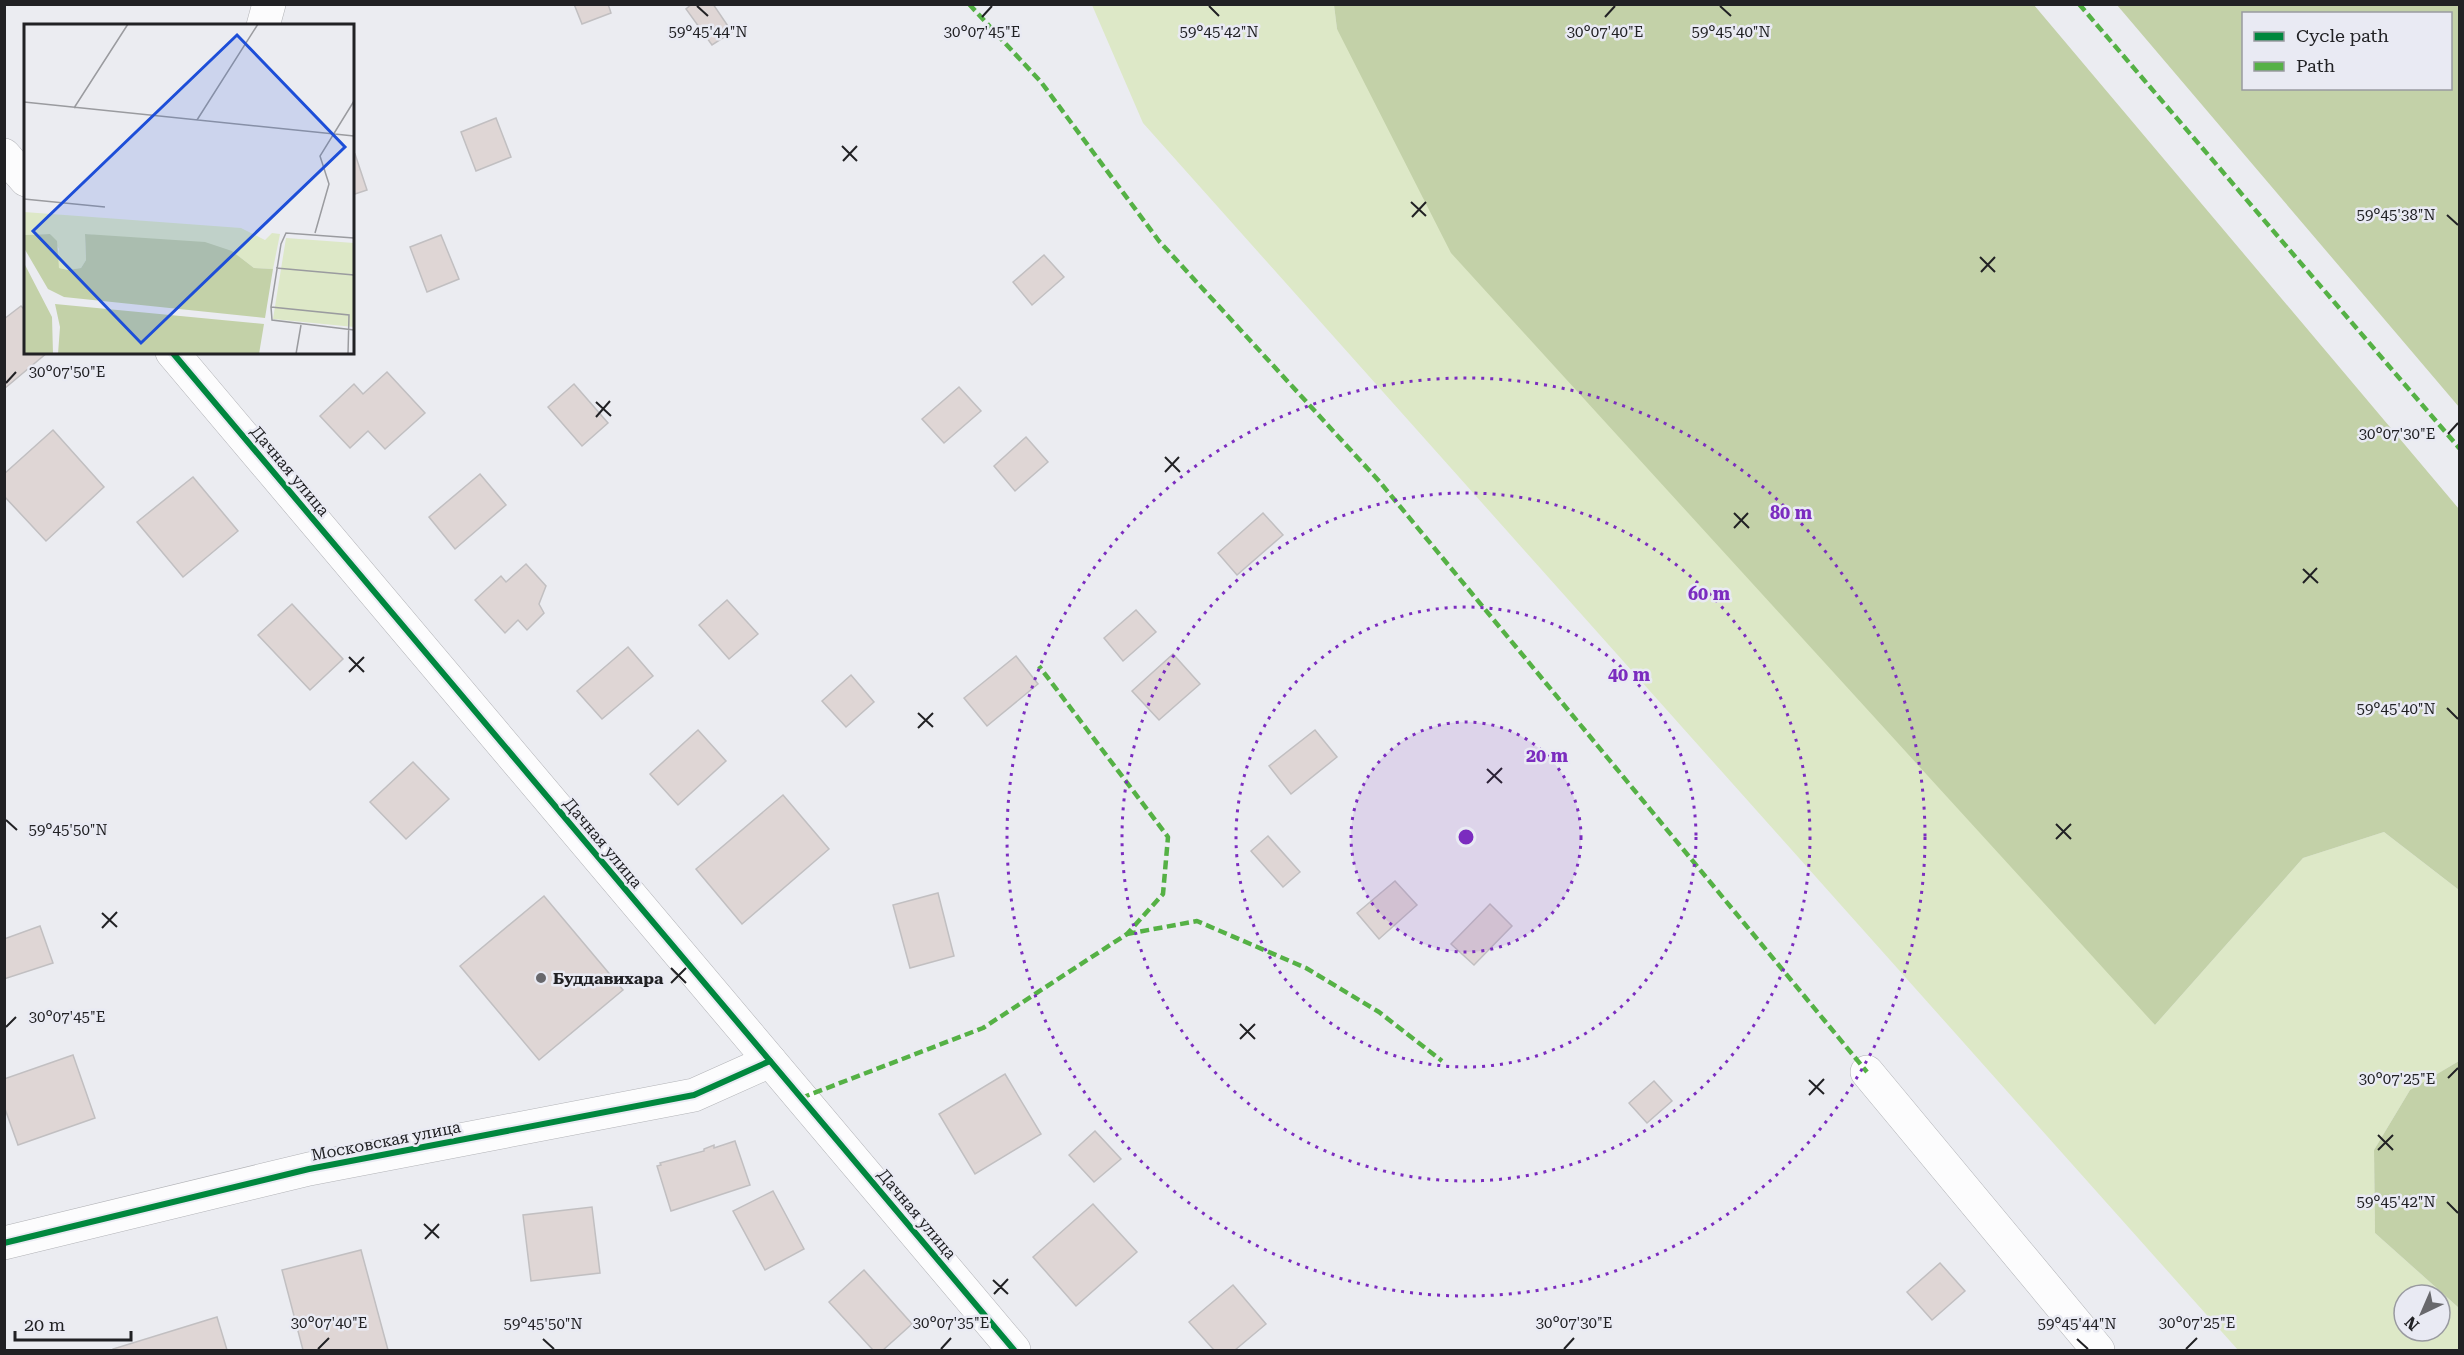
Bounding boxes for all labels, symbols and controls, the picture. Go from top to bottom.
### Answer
legend [2242,12,2452,90]
text: 59°45'44"N [668,23,748,41]
text: 30°07'45"E [944,23,1020,41]
text: 59°45'42"N [1179,23,1259,41]
text: 30°07'40"E [1567,23,1643,41]
text: 59°45'40"N [1691,23,1771,41]
inset map [24,24,354,354]
text: Cycle path [2296,25,2389,46]
text: Path [2296,55,2335,76]
text: 59°45'38"N [2356,206,2436,224]
text: 30°07'50"E [29,363,105,381]
street label: Дачная улица [247,422,333,520]
text: 30°07'30"E [2359,425,2435,443]
text: 80 m [1770,502,1813,523]
text: 60 m [1688,583,1731,604]
text: 40 m [1608,664,1651,685]
text: 59°45'40"N [2356,700,2436,718]
text: 20 m [1526,745,1569,766]
street label: Дачная улица [560,794,646,892]
text: 59°45'50"N [28,821,108,839]
centre of rings [1456,827,1476,847]
place label: Буддавихара [553,969,664,988]
marker: Буддавихара [534,971,548,985]
text: 30°07'45"E [29,1008,105,1026]
text: 30°07'25"E [2359,1070,2435,1088]
street label: Московская улица [310,1117,463,1165]
street label: Дачная улица [874,1165,960,1263]
text: 59°45'42"N [2356,1193,2436,1211]
north arrow [2392,1283,2452,1343]
scale bar [15,1304,130,1342]
text: N [2401,1312,2423,1335]
text: 20 m [24,1314,65,1335]
text: 30°07'40"E [291,1314,367,1332]
text: 30°07'35"E [913,1314,989,1332]
text: 30°07'30"E [1536,1314,1612,1332]
text: 30°07'25"E [2159,1314,2235,1332]
text: 59°45'50"N [503,1315,583,1333]
text: 59°45'44"N [2037,1315,2117,1333]

